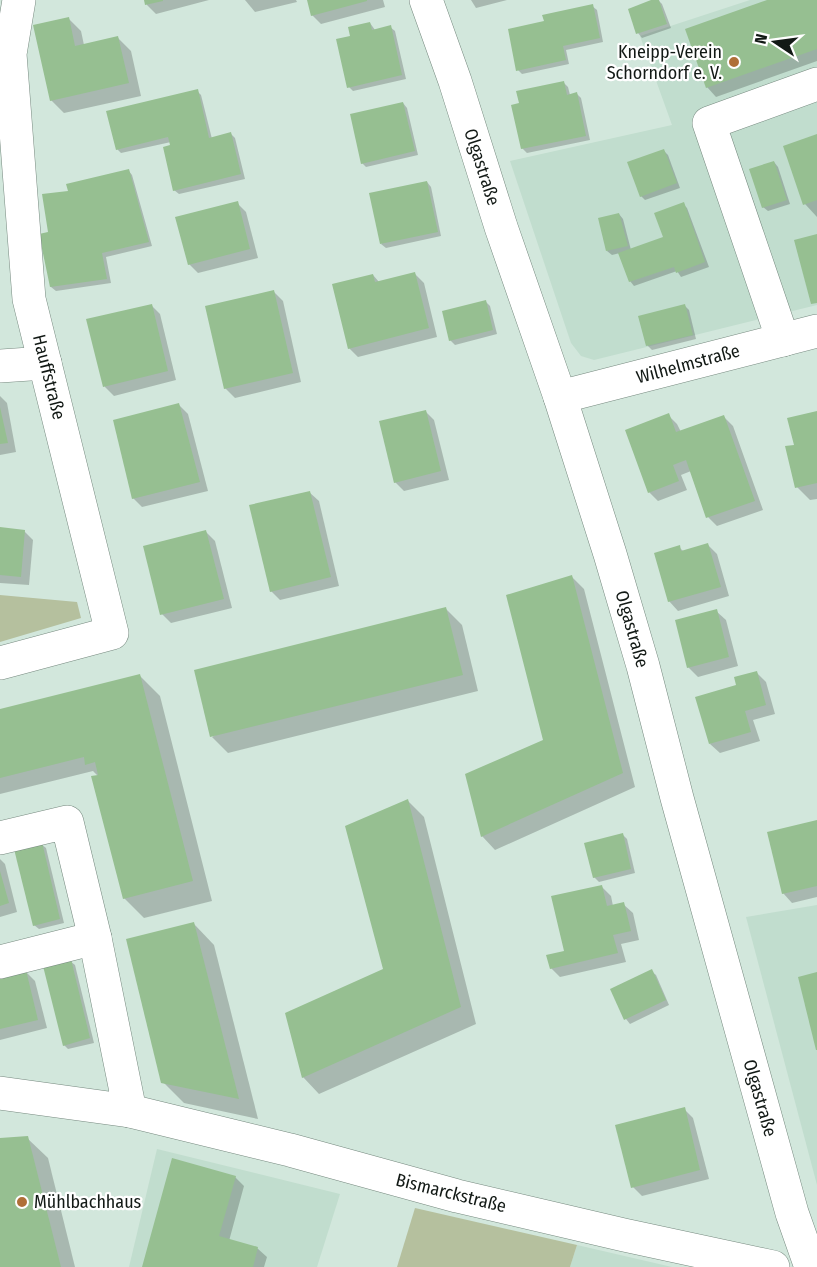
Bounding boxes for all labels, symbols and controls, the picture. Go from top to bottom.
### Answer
north arrow [745,12,805,72]
text: N [751,32,771,46]
place label: Kneipp-Verein Schorndorf e. V. [607,41,722,84]
marker: Kneipp-Verein Schorndorf e. V. [727,55,741,69]
street label: Olgastraße [459,126,505,208]
street label: Hauffstraße [28,332,70,422]
street label: Wilhelmstraße [634,340,742,388]
street label: Olgastraße [610,588,654,670]
street label: Olgastraße [738,1057,782,1139]
street label: Bismarckstraße [393,1169,509,1217]
place label: Mühlbachhaus [34,1191,142,1213]
marker: Mühlbachhaus [15,1195,29,1209]

